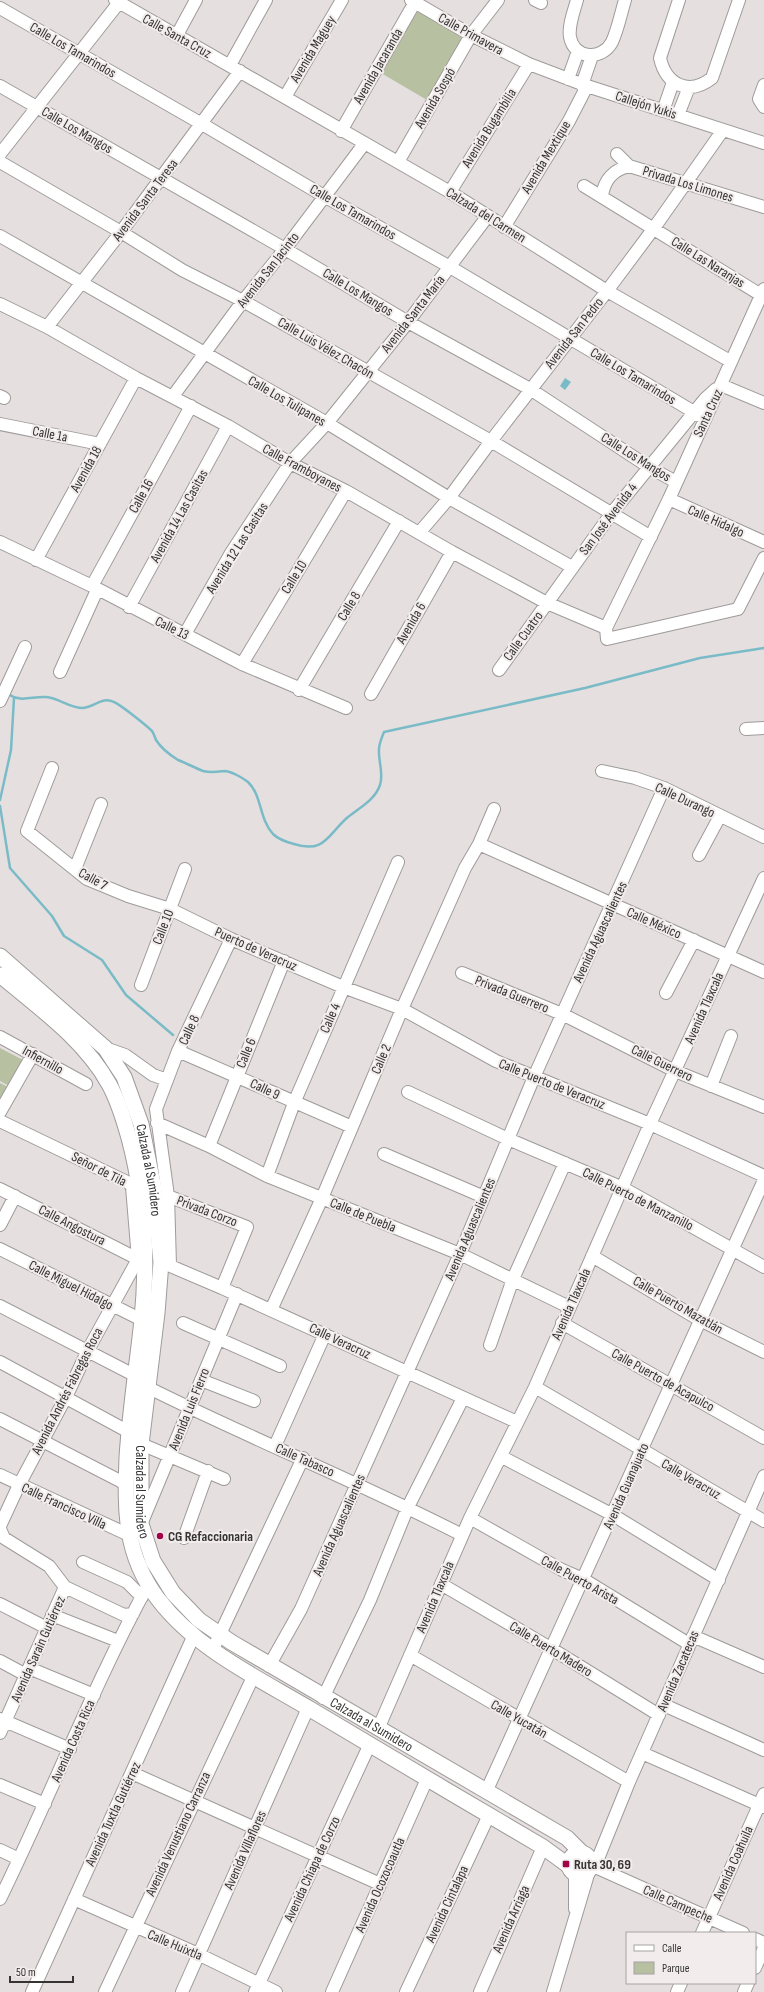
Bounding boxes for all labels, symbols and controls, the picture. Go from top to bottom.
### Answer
street label: Calle Primavera [435,9,507,59]
street label: Calle Santa Cruz [140,10,214,62]
street label: Avenida Maguey [286,12,340,86]
street label: Calle Los Tamarindos [27,18,119,82]
street label: Avenida Jacaranda [349,25,406,108]
street label: Avenida Sospó [410,64,459,132]
street label: Avenida Bugambilia [457,85,520,172]
street label: Callejón Yukis [613,87,679,123]
street label: Calle Los Mangos [38,103,116,157]
street label: Avenida Mextique [517,117,574,197]
street label: Avenida Santa Teresa [108,156,181,245]
street label: Privada Los Limones [641,162,735,206]
street label: Calle Los Tamarindos [307,180,399,244]
street label: Calzada del Carmen [443,184,529,246]
street label: Avenida San Jacinto [233,229,303,312]
street label: Calle Las Naranjas [668,233,748,291]
street label: Calle Los Mangos [320,264,396,320]
street label: Avenida Santa María [377,272,449,357]
street label: Avenida San Pedro [540,294,607,373]
street label: Calle Luis Vélez Chacón [275,314,377,382]
street label: Calle Los Tamarindos [587,344,679,408]
street label: Calle Los Tulipanes [245,372,329,430]
street label: Santa Cruz [690,386,726,440]
street label: Calle 1a [31,422,69,446]
street label: Calle Los Mangos [598,429,674,485]
street label: Calle Framboyanes [260,440,344,496]
street label: Avenida 18 [66,443,106,496]
street label: Avenida 14 Las Casitas [146,466,212,566]
street label: Calle 16 [125,476,157,516]
street label: San José Avenida 4 [575,480,641,558]
street label: Avenida 12 Las Casitas [202,499,272,597]
street label: Calle Hidalgo [685,501,747,541]
street label: Calle 10 [277,557,311,597]
street label: Calle 8 [334,588,364,624]
street label: Avenida 6 [392,599,430,648]
street label: Calle Cuatro [499,608,547,664]
street label: Calle 13 [152,613,192,644]
street label: Calle Durango [652,779,718,821]
street label: Calle 7 [75,864,111,894]
street label: Avenida Aguascalientes [569,879,631,986]
street label: Calle México [624,903,684,943]
street label: Calle 10 [149,907,177,947]
street label: Puerto de Veracruz [212,923,300,975]
street label: Avenida Tlaxcala [680,970,727,1047]
street label: Privada Guerrero [473,971,552,1017]
street label: Calle 4 [316,1000,344,1036]
street label: Calle 8 [175,1012,203,1048]
street label: Calle 6 [232,1035,260,1071]
street label: Calle 2 [367,1041,395,1076]
street label: Calle Guerrero [628,1041,696,1085]
street label: Infiernillo [20,1042,67,1078]
street label: Calle Puerto de Veracruz [496,1055,608,1113]
street label: Calle 9 [247,1075,283,1103]
street label: Calzada al Sumidero [133,1122,165,1217]
street label: Señor de Tila [69,1148,129,1190]
street label: Calle Puerto de Manzanillo [580,1164,696,1234]
street label: Avenida Aguascalientes [440,1175,499,1284]
street label: Privada Corzo [174,1192,240,1230]
street label: Calle de Puebla [327,1194,399,1236]
street label: Calle Angostura [36,1201,108,1249]
street label: Calle Miguel Hidalgo [26,1256,116,1314]
street label: Avenida Tlaxcala [547,1266,594,1343]
street label: Calle Puerto Mazatlán [630,1272,726,1338]
street label: Calle Veracruz [306,1319,374,1363]
street label: Avenida Andrés Fabregas Roca [27,1325,106,1458]
street label: Calle Puerto de Acapulco [609,1345,718,1415]
street label: Avenida Luis Fierro [164,1365,213,1453]
street label: Calle Tabasco [273,1439,337,1481]
street label: Avenida Guanajuato [599,1440,653,1532]
street label: Calzada al Sumidero [133,1445,154,1541]
street label: Calle Veracruz [658,1455,724,1503]
street label: Avenida Aguascalientes [309,1471,369,1579]
street label: Calle Francisco Villa [19,1479,109,1533]
place label: CG Refaccionaria [168,1528,253,1545]
marker: CG Refaccionaria [155,1531,165,1541]
street label: Calle Puerto Arista [538,1552,622,1608]
street label: Avenida Tlaxcala [412,1559,458,1636]
street label: Avenida Sarain Gutiérrez [7,1593,69,1705]
street label: Calle Puerto Madero [507,1618,596,1680]
street label: Avenida Zacatecas [653,1628,703,1715]
street label: Calzada al Sumidero [327,1693,417,1755]
street label: Calle Yucatán [488,1696,550,1742]
street label: Avenida Costa Rica [47,1697,99,1786]
street label: Avenida Tuxtla Gutiérrez [81,1759,145,1870]
street label: Avenida Venustiano Carranza [141,1769,214,1900]
street label: Avenida Villaflores [220,1808,270,1893]
street label: Avenida Chiapa de Corzo [280,1814,344,1925]
street label: Avenida Coahuila [709,1823,757,1904]
street label: Avenida Ocozocoautla [351,1835,409,1936]
place label: Ruta 30, 69 [574,1856,631,1873]
marker: Ruta 30, 69 [561,1859,571,1869]
street label: Avenida Cintalapa [421,1863,472,1946]
street label: Calle Campeche [640,1881,716,1927]
street label: Avenida Arriaga [488,1883,533,1956]
street label: Calle Huixtla [145,1926,205,1964]
legend [626,1932,756,1984]
text: Calle [662,1941,682,1956]
scale bar [10,1958,73,1984]
text: Parque [662,1961,690,1976]
text: 50 m [16,1965,36,1980]

